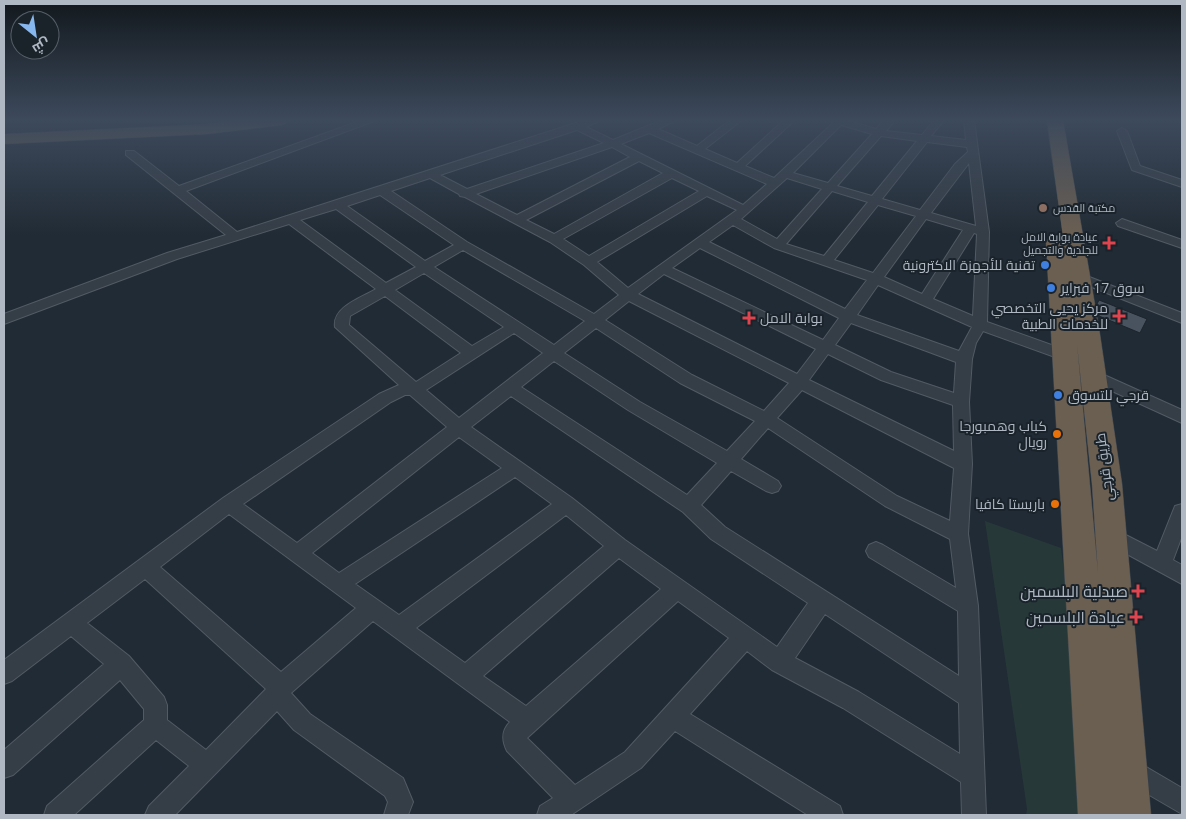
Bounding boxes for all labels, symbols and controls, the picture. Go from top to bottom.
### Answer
north arrow [10,10,60,60]
text: ش [29,34,54,59]
place label: مكتبة القدس [1053,200,1115,215]
marker: مكتبة القدس [1037,202,1049,214]
place label: عيادة بوابة الامل للجلدية والتجميل [1021,229,1098,257]
marker: عيادة بوابة الامل للجلدية والتجميل [1102,236,1116,250]
place label: تقنية للأجهزة الاكترونية [903,255,1035,274]
marker: تقنية للأجهزة الاكترونية [1039,259,1051,271]
place label: سوق 17 فبراير [1060,278,1145,297]
marker: سوق 17 فبراير [1045,282,1057,294]
place label: مركز يحيى التخصصي للخدمات الطبية [991,298,1108,333]
place label: بوابة الامل [760,308,823,327]
marker: مركز يحيى التخصصي للخدمات الطبية [1112,309,1126,323]
marker: بوابة الامل [742,311,756,325]
place label: قرجي للتسوق [1068,385,1149,407]
marker: قرجي للتسوق [1052,389,1064,401]
place label: كباب وهمبورجا رويال [959,416,1047,451]
marker: كباب وهمبورجا رويال [1051,428,1063,440]
street label: طريق قرجي [1090,432,1120,502]
place label: باريستا كافيا [975,494,1045,513]
marker: باريستا كافيا [1049,498,1061,510]
place label: صيدلية البلسمين [1020,580,1128,602]
marker: صيدلية البلسمين [1132,585,1144,597]
place label: عيادة البلسمين [1026,606,1125,628]
marker: عيادة البلسمين [1129,610,1143,624]

